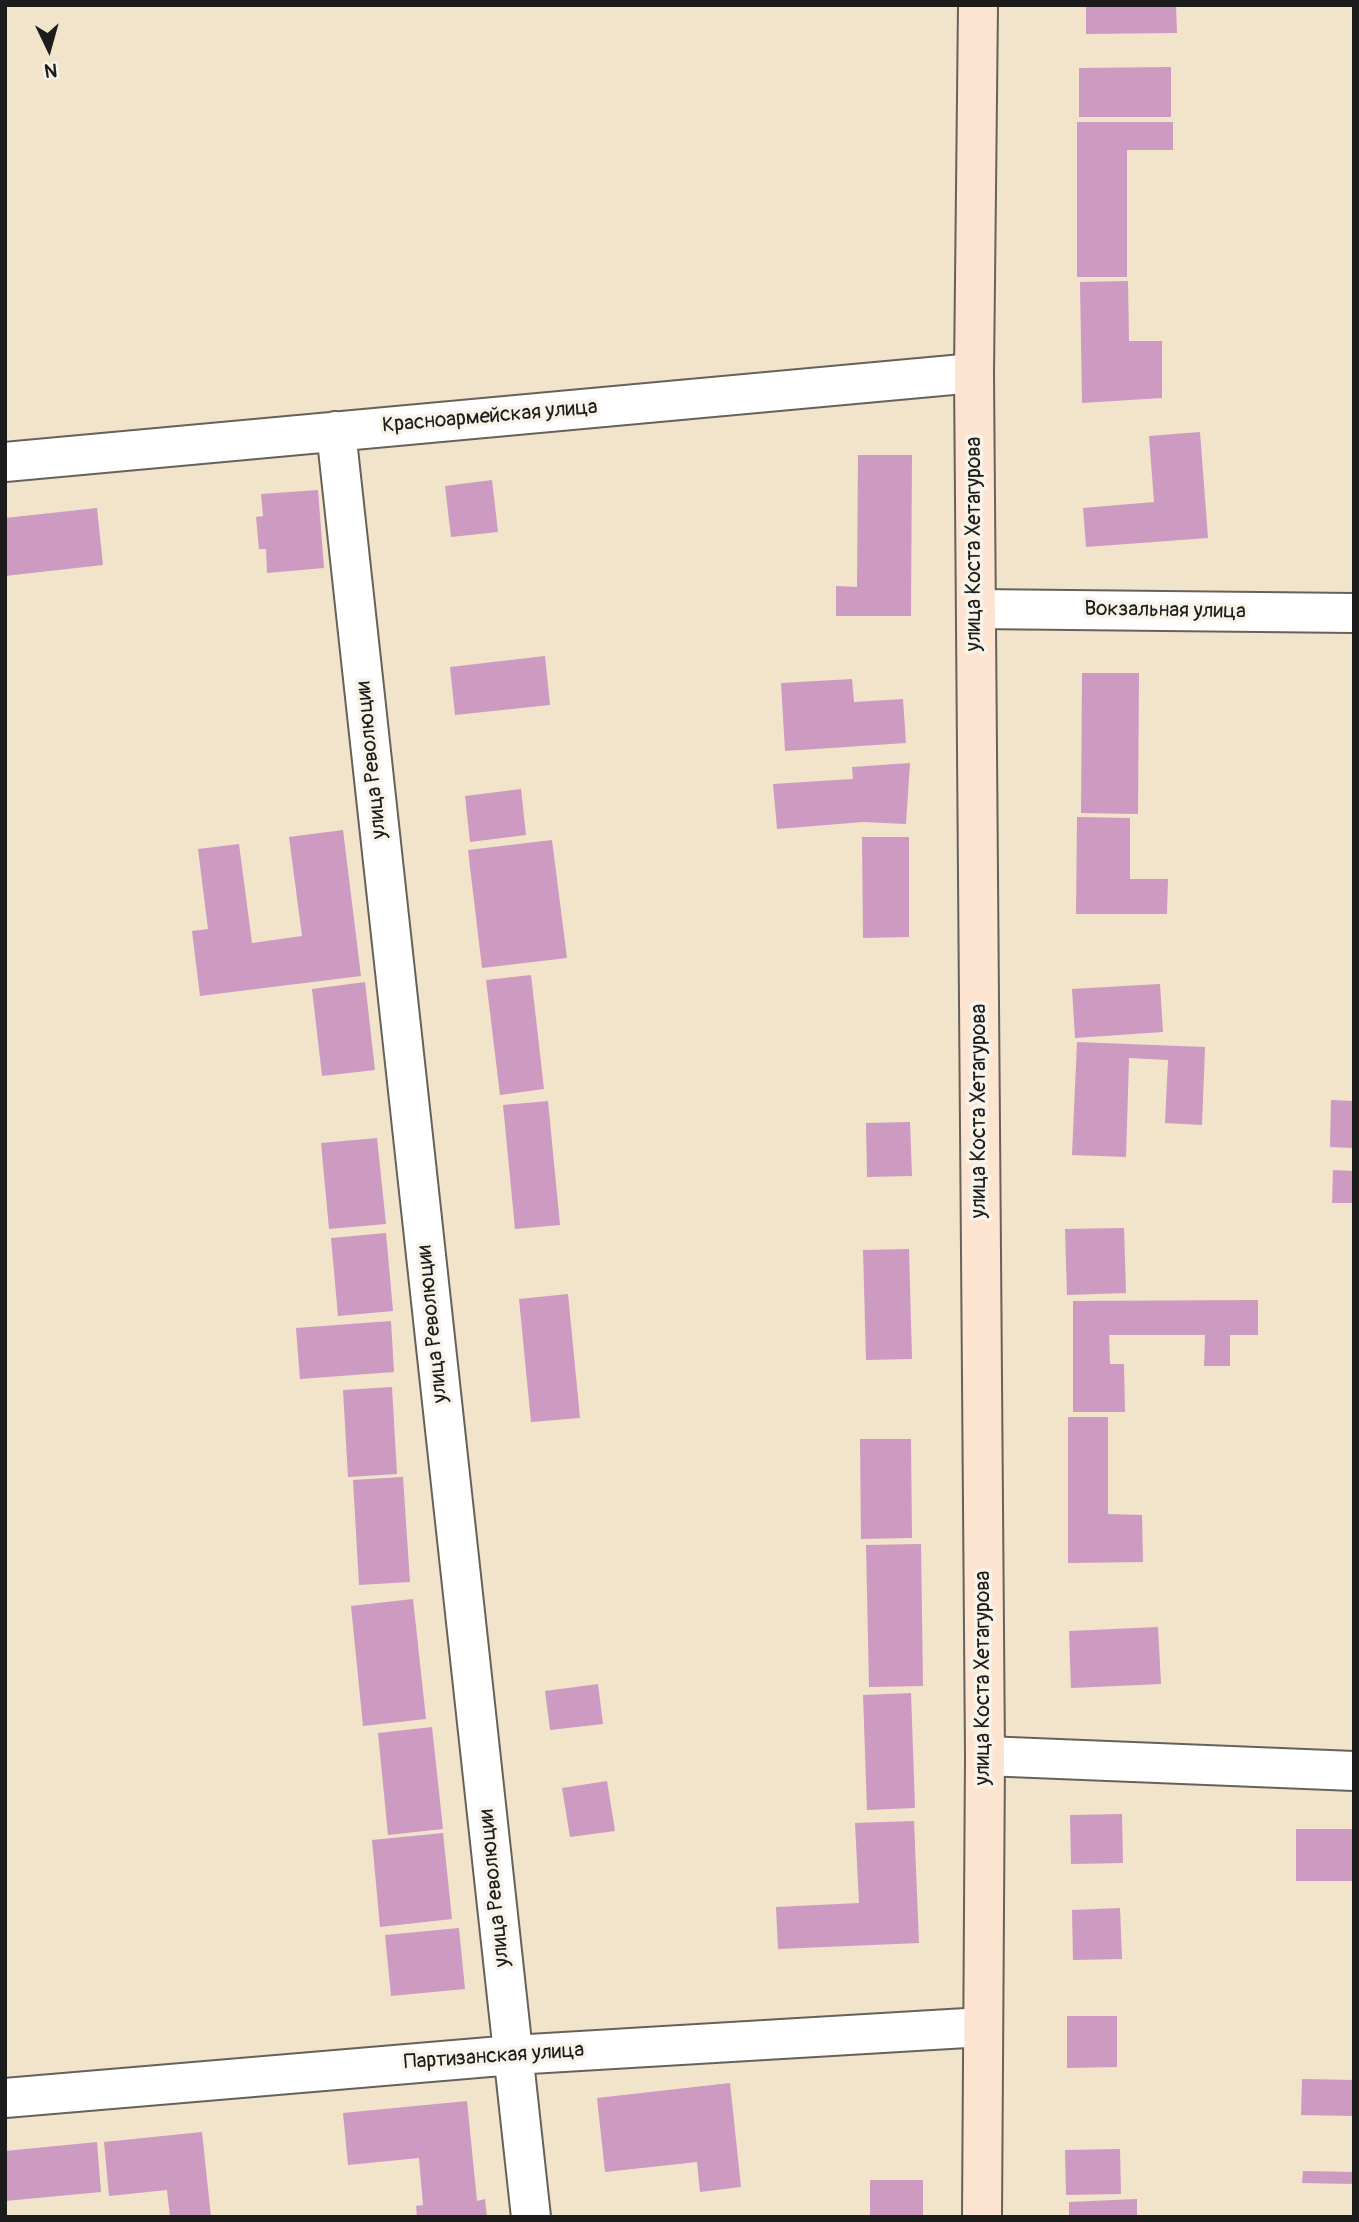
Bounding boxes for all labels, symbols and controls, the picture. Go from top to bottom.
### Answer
north arrow [14,14,84,84]
text: N [43,57,58,82]
street label: Красноармейская улица [381,395,599,439]
street label: улица Коста Хетагурова [962,437,988,651]
street label: Вокзальная улица [1084,597,1246,625]
street label: улица Революции [351,680,393,840]
street label: улица Коста Хетагурова [967,1004,993,1218]
street label: улица Революции [412,1244,454,1404]
street label: улица Коста Хетагурова [971,1571,997,1785]
street label: улица Революции [474,1808,516,1968]
street label: Партизанская улица [403,2038,585,2076]

